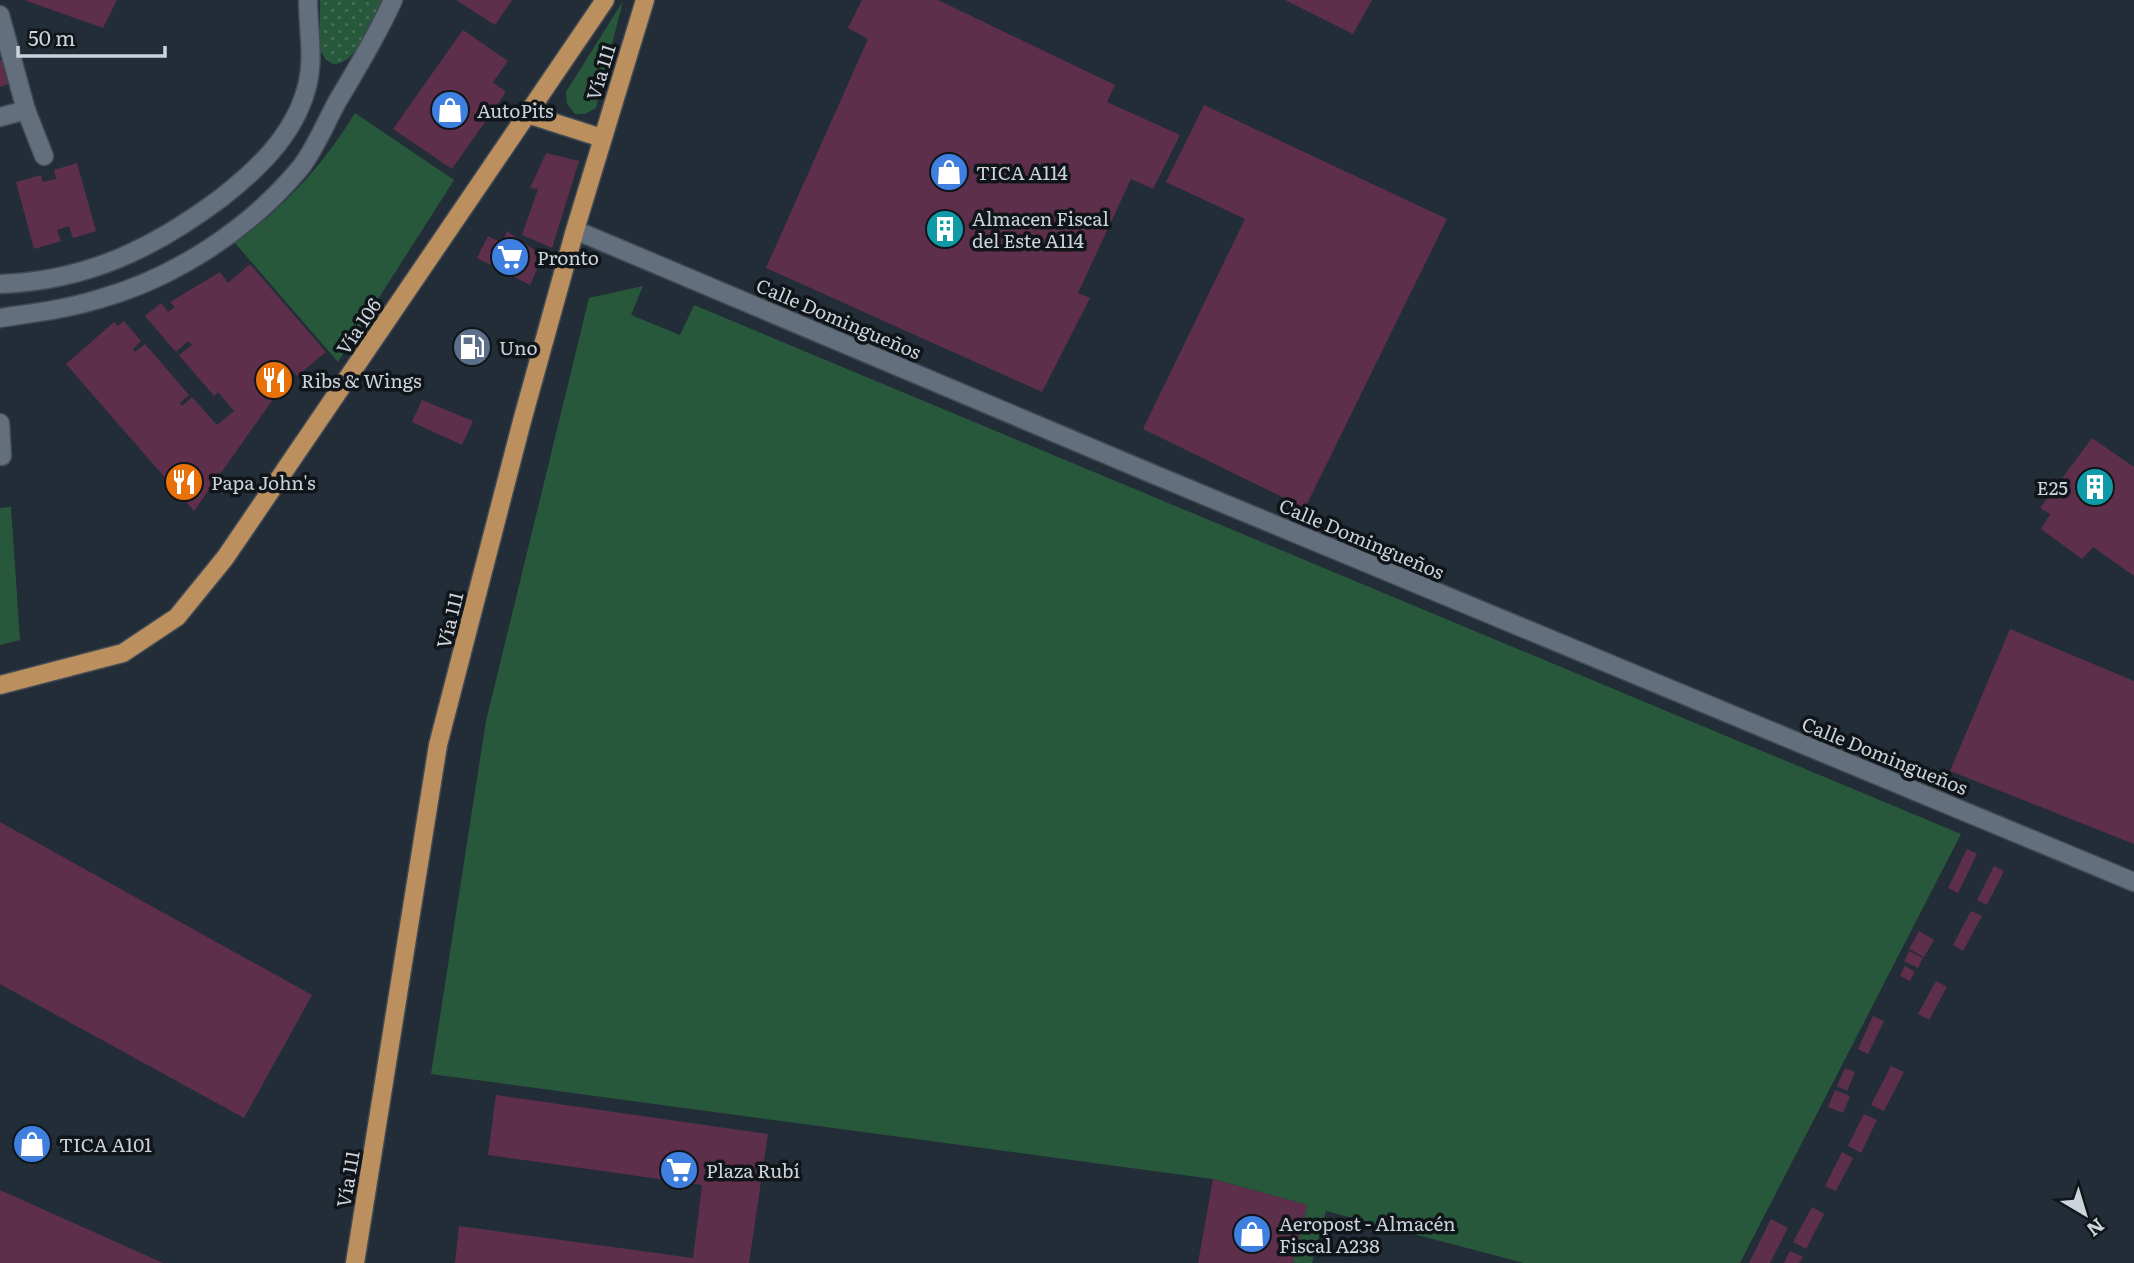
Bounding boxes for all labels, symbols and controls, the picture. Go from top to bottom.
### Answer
scale bar [18,14,164,58]
text: 50 m [28,21,75,52]
street label: Vía 111 [578,40,622,104]
shop icon: AutoPits [429,89,471,131]
place label: AutoPits [477,96,554,124]
shop icon: TICA A114 [928,151,970,193]
place label: TICA A114 [976,158,1068,186]
place label: Almacen Fiscal del Este A114 [972,204,1109,254]
building icon: Almacen Fiscal del Este A114 [924,208,966,250]
supermarket icon: Pronto [489,236,531,278]
place label: Pronto [537,243,599,271]
street label: Calle Domingueños [752,271,926,366]
street label: Vía 106 [329,292,387,360]
fuel station icon: Uno [451,326,493,368]
place label: Uno [499,333,538,361]
restaurant icon: Ribs & Wings [253,359,295,401]
place label: Ribs & Wings [301,366,422,394]
restaurant icon: Papa John's [163,461,205,503]
building icon: E25 [2074,466,2116,508]
place label: Papa John's [211,468,316,496]
place label: E25 [2037,473,2068,501]
street label: Calle Domingueños [1275,491,1449,586]
street label: Vía 111 [428,589,470,651]
street label: Calle Domingueños [1798,709,1972,801]
shop icon: TICA A101 [11,1123,53,1165]
place label: TICA A101 [59,1130,152,1158]
street label: Vía 111 [328,1148,366,1210]
supermarket icon: Plaza Rubí [658,1149,700,1191]
place label: Plaza Rubí [706,1156,800,1184]
north arrow [2050,1179,2120,1249]
place label: Aeropost - Almacén Fiscal A238 [1279,1209,1456,1259]
text: N [2081,1212,2111,1244]
shop icon: Aeropost - Almacén Fiscal A238 [1231,1213,1273,1255]

